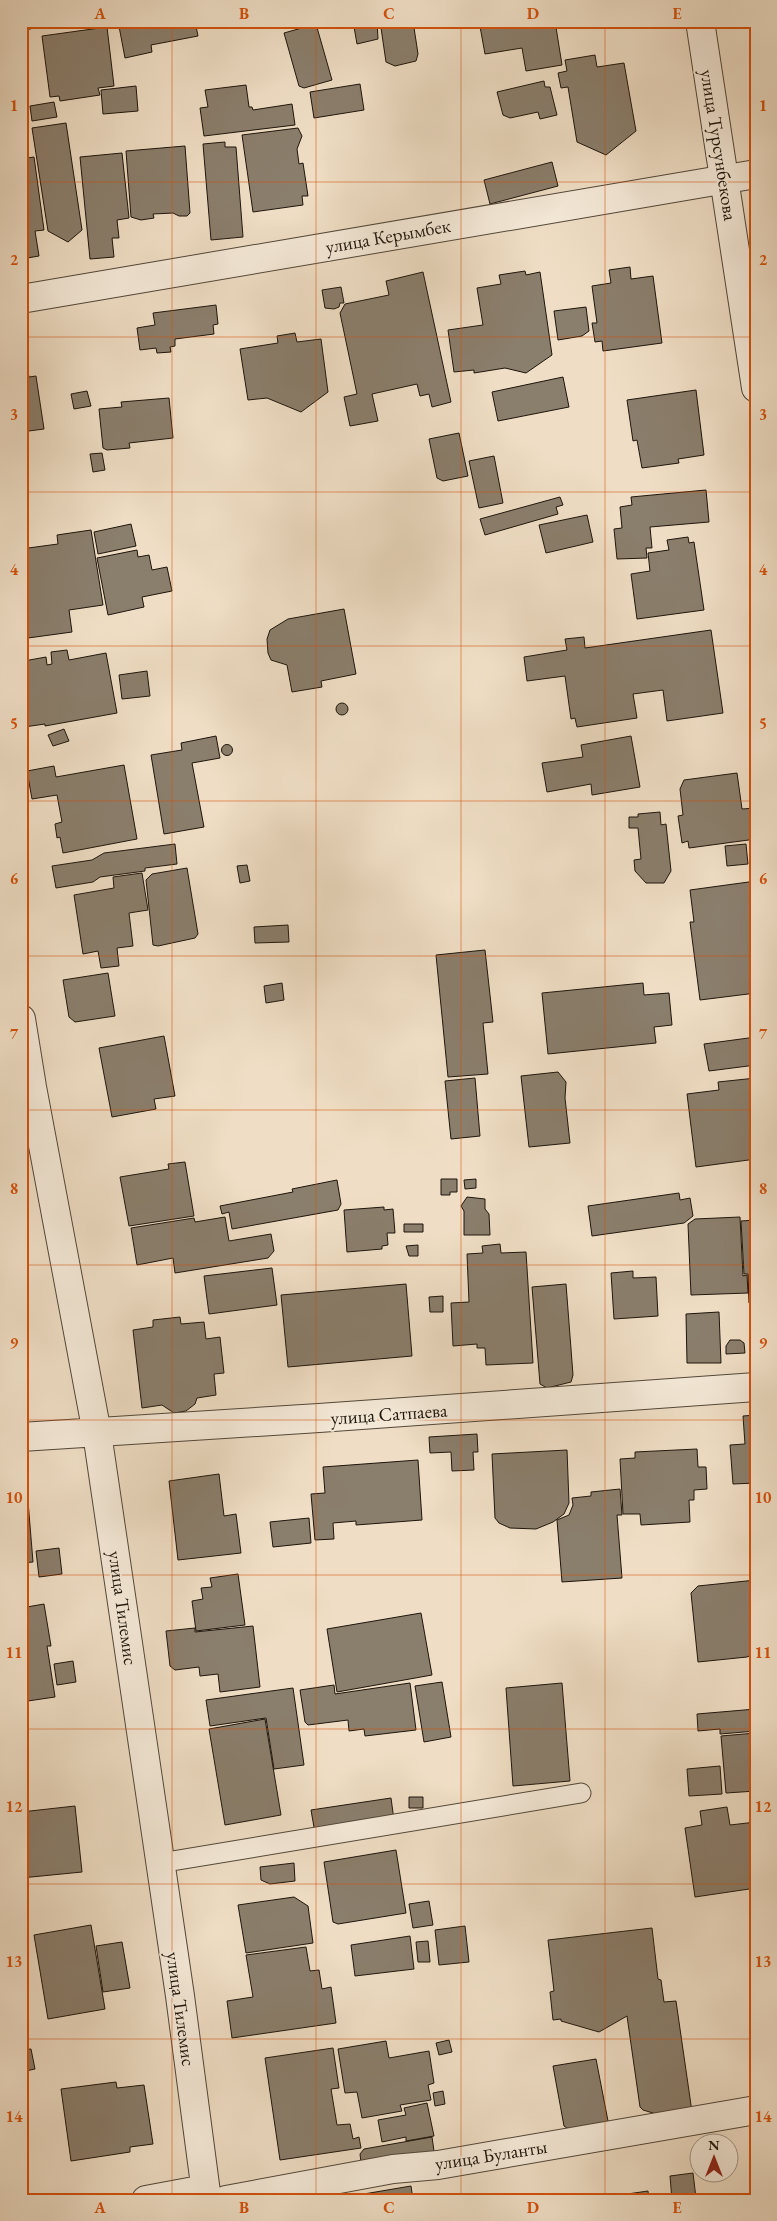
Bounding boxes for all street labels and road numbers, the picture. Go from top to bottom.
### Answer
street label: улица Турсунбекова [695,68,743,223]
street label: улица Керымбек [323,213,453,259]
street label: улица Сатпаева [330,1397,449,1431]
street label: улица Тилемис [103,1549,143,1667]
street label: улица Тилемис [161,1950,201,2068]
street label: улица Буланты [433,2134,549,2176]

